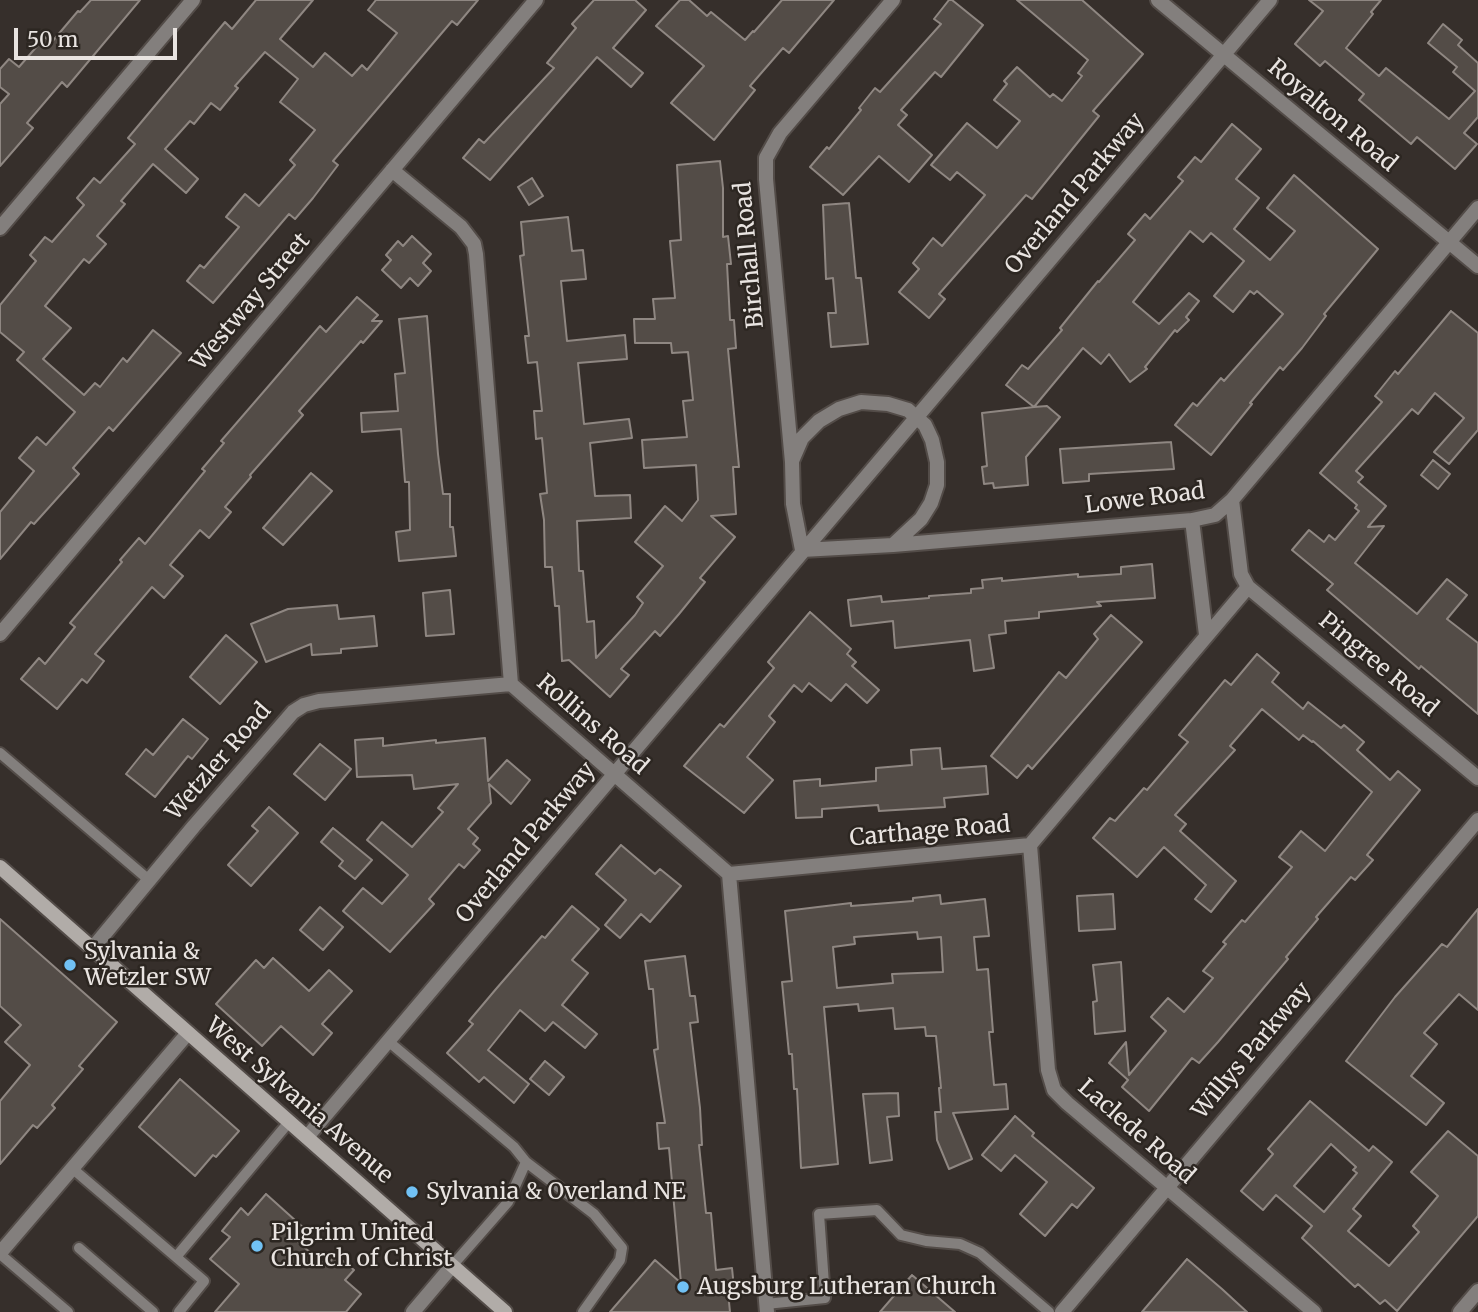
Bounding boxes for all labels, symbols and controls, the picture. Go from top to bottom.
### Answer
scale bar [18,14,180,58]
text: 50 m [27,26,78,53]
street label: Royalton Road [1262,54,1402,178]
street label: Overland Parkway [1000,108,1150,280]
street label: Birchall Road [730,181,770,329]
street label: Westway Street [186,228,316,376]
street label: Lowe Road [1083,478,1207,520]
street label: Pingree Road [1313,607,1443,723]
street label: Rollins Road [531,669,653,781]
street label: Wetzler Road [161,698,277,826]
street label: Overland Parkway [451,757,601,929]
street label: Carthage Road [848,811,1012,853]
place label: Sylvania & Wetzler SW [84,938,211,992]
marker: Sylvania & Wetzler SW [62,957,78,973]
street label: Willys Parkway [1187,977,1317,1125]
street label: West Sylvania Avenue [200,1012,398,1190]
street label: Laclede Road [1072,1074,1200,1190]
place label: Sylvania & Overland NE [426,1178,686,1206]
marker: Sylvania & Overland NE [404,1184,420,1200]
place label: Pilgrim United Church of Christ [271,1219,452,1273]
marker: Pilgrim United Church of Christ [249,1238,265,1254]
place label: Augsburg Lutheran Church [697,1273,996,1301]
marker: Augsburg Lutheran Church [675,1279,691,1295]

